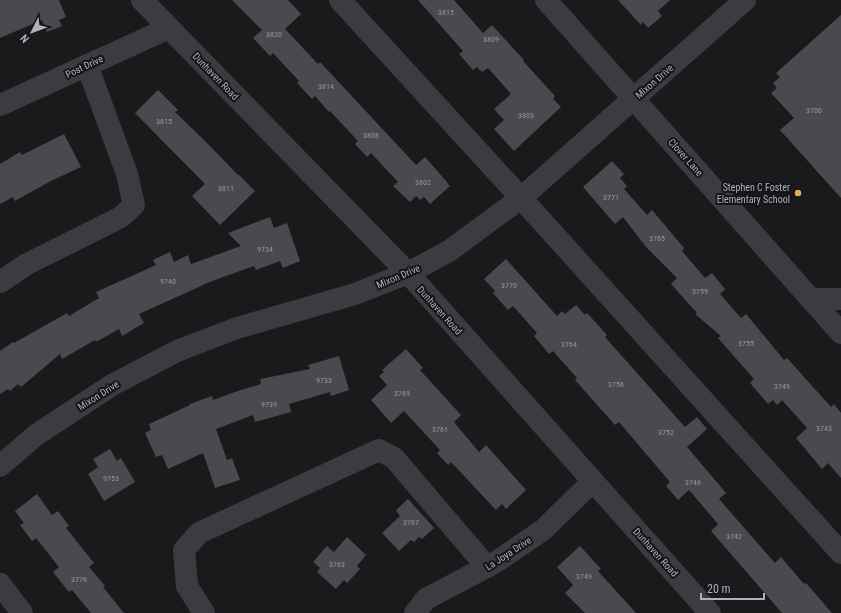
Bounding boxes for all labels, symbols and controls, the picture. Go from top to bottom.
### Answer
house number: 3815 [438,8,454,17]
north arrow [12,12,52,52]
house number: 3820 [266,30,282,39]
text: N [18,31,32,45]
house number: 3809 [483,35,499,44]
street label: Dunhaven Road [190,51,241,102]
street label: Post Drive [64,53,105,80]
street label: Mixon Drive [633,62,676,101]
house number: 3814 [318,82,334,91]
house number: 3700 [806,106,822,115]
house number: 3803 [518,111,534,120]
house number: 3815 [156,117,172,126]
house number: 3808 [363,131,379,140]
street label: Clover Lane [666,136,705,178]
house number: 3802 [415,178,431,187]
place label: Stephen C Foster Elementary School [717,182,790,205]
house number: 3811 [218,184,234,193]
marker: Stephen C Foster Elementary School [793,188,803,198]
house number: 3771 [603,193,619,202]
house number: 3765 [649,234,665,243]
house number: 9734 [257,245,273,254]
street label: Mixon Drive [375,262,422,291]
house number: 9740 [160,277,176,286]
house number: 3770 [501,281,517,290]
street label: Dunhaven Road [415,284,464,337]
house number: 3759 [692,287,708,296]
house number: 3755 [738,339,754,348]
house number: 3764 [561,340,577,349]
house number: 9733 [316,376,332,385]
street label: Mixon Drive [76,378,121,412]
house number: 3756 [608,380,624,389]
house number: 3749 [774,382,790,391]
house number: 3769 [394,389,410,398]
house number: 9739 [261,400,277,409]
house number: 3743 [816,424,832,433]
house number: 3761 [432,425,448,434]
house number: 3752 [658,428,674,437]
house number: 9753 [103,474,119,483]
house number: 3746 [685,478,701,487]
house number: 3767 [403,518,419,527]
street label: Dunhaven Road [631,526,680,579]
house number: 3742 [726,532,742,541]
street label: La Joya Drive [483,534,534,572]
house number: 3763 [329,560,345,569]
house number: 3749 [576,572,592,581]
house number: 3776 [71,575,87,584]
scale bar [701,575,764,601]
text: 20 m [707,582,731,596]

